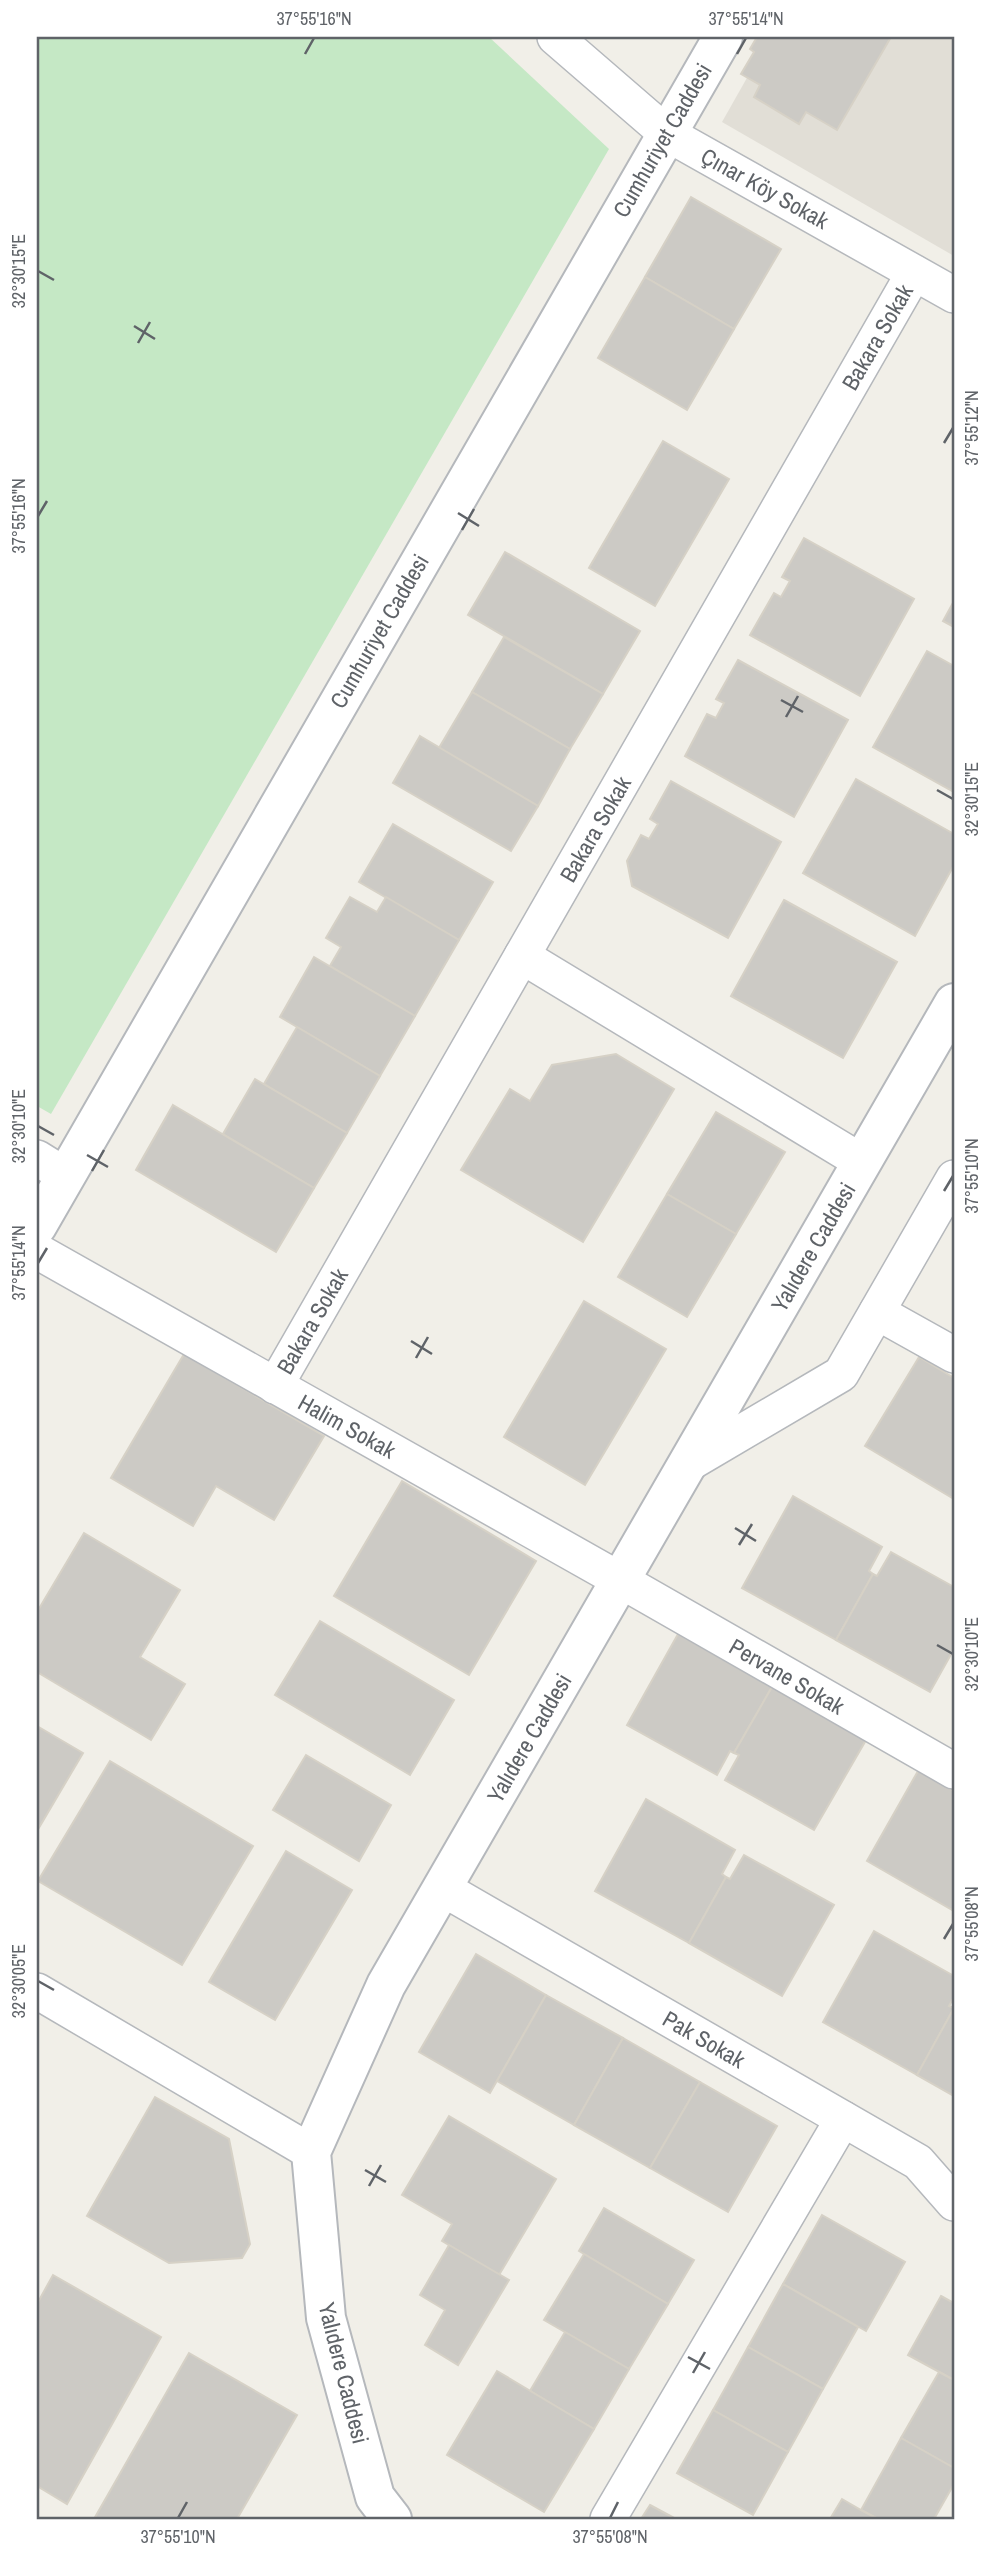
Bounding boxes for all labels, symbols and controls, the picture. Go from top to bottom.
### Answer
text: 37°55'16"N [276,6,352,31]
text: 37°55'14"N [708,6,784,31]
street label: Cumhuriyet Caddesi [605,57,719,223]
street label: Çınar Köy Sokak [696,140,835,236]
text: 32°30'15"E [6,234,31,308]
street label: Bakara Sokak [834,278,920,396]
text: 37°55'12"N [959,390,984,466]
text: 37°55'16"N [6,478,31,554]
street label: Cumhuriyet Caddesi [322,548,436,714]
text: 32°30'15"E [959,762,984,836]
street label: Bakara Sokak [552,770,638,888]
text: 32°30'10"E [6,1089,31,1163]
text: 37°55'10"N [959,1138,984,1214]
street label: Yalıdere Caddesi [763,1177,863,1317]
text: 37°55'14"N [6,1225,31,1301]
street label: Bakara Sokak [269,1262,355,1380]
street label: Halim Sokak [293,1387,402,1466]
text: 32°30'10"E [959,1617,984,1691]
street label: Pervane Sokak [724,1631,851,1722]
street label: Yalıdere Caddesi [479,1668,579,1808]
text: 37°55'08"N [959,1886,984,1962]
text: 32°30'05"E [6,1944,31,2018]
street label: Pak Sokak [657,2003,751,2075]
street label: Yalıdere Caddesi [311,2299,377,2447]
text: 37°55'10"N [140,2524,216,2549]
text: 37°55'08"N [572,2524,648,2549]

